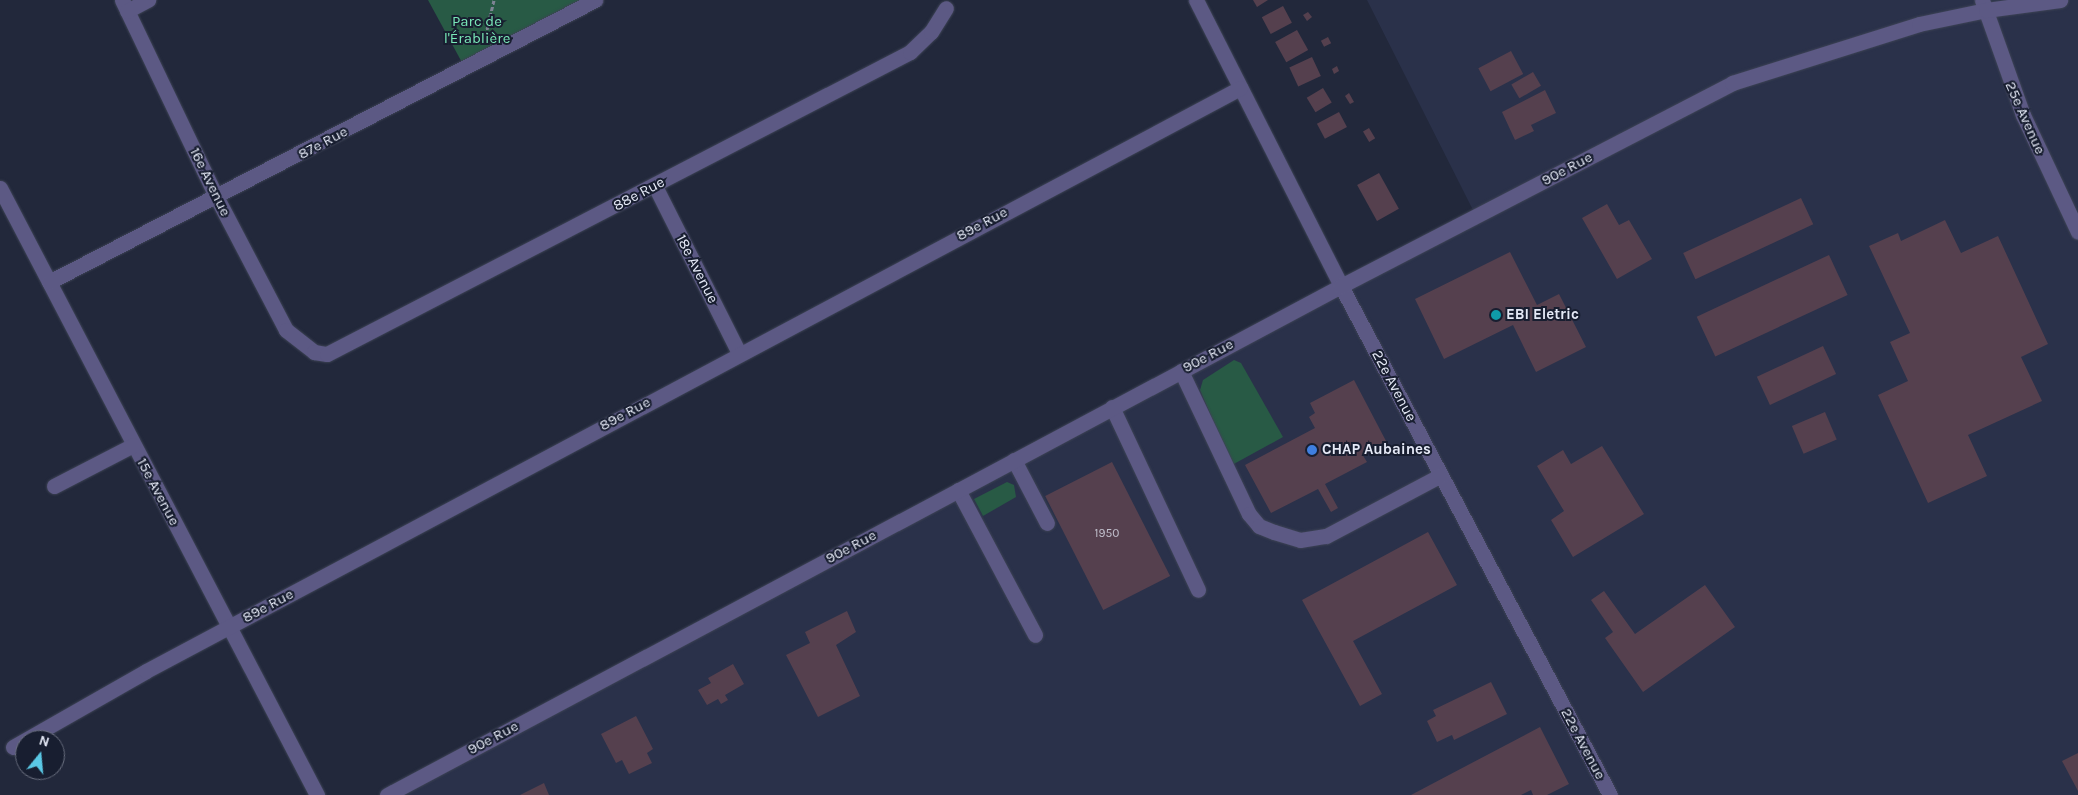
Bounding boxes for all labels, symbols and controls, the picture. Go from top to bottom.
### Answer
park label: Parc de l'Érablière [444,12,510,47]
street label: 25e Avenue [2001,79,2049,157]
street label: 87e Rue [295,122,351,164]
street label: 16e Avenue [186,145,234,219]
street label: 90e Rue [1539,148,1595,190]
street label: 88e Rue [610,173,668,215]
street label: 89e Rue [953,203,1011,245]
street label: 18e Avenue [672,232,722,306]
place label: EBI Eletric [1506,306,1579,324]
marker: EBI Eletric [1490,309,1502,321]
street label: 90e Rue [1180,335,1236,377]
street label: 22e Avenue [1368,347,1420,425]
street label: 89e Rue [596,393,654,435]
place label: CHAP Aubaines [1322,441,1431,459]
marker: CHAP Aubaines [1306,444,1318,456]
street label: 15e Avenue [133,455,183,529]
street label: 90e Rue [823,526,879,568]
house number: 1950 [1095,527,1119,541]
street label: 89e Rue [239,585,297,627]
street label: 22e Avenue [1557,705,1609,783]
street label: 90e Rue [465,717,521,759]
north arrow [15,730,65,780]
text: N [37,732,52,751]

